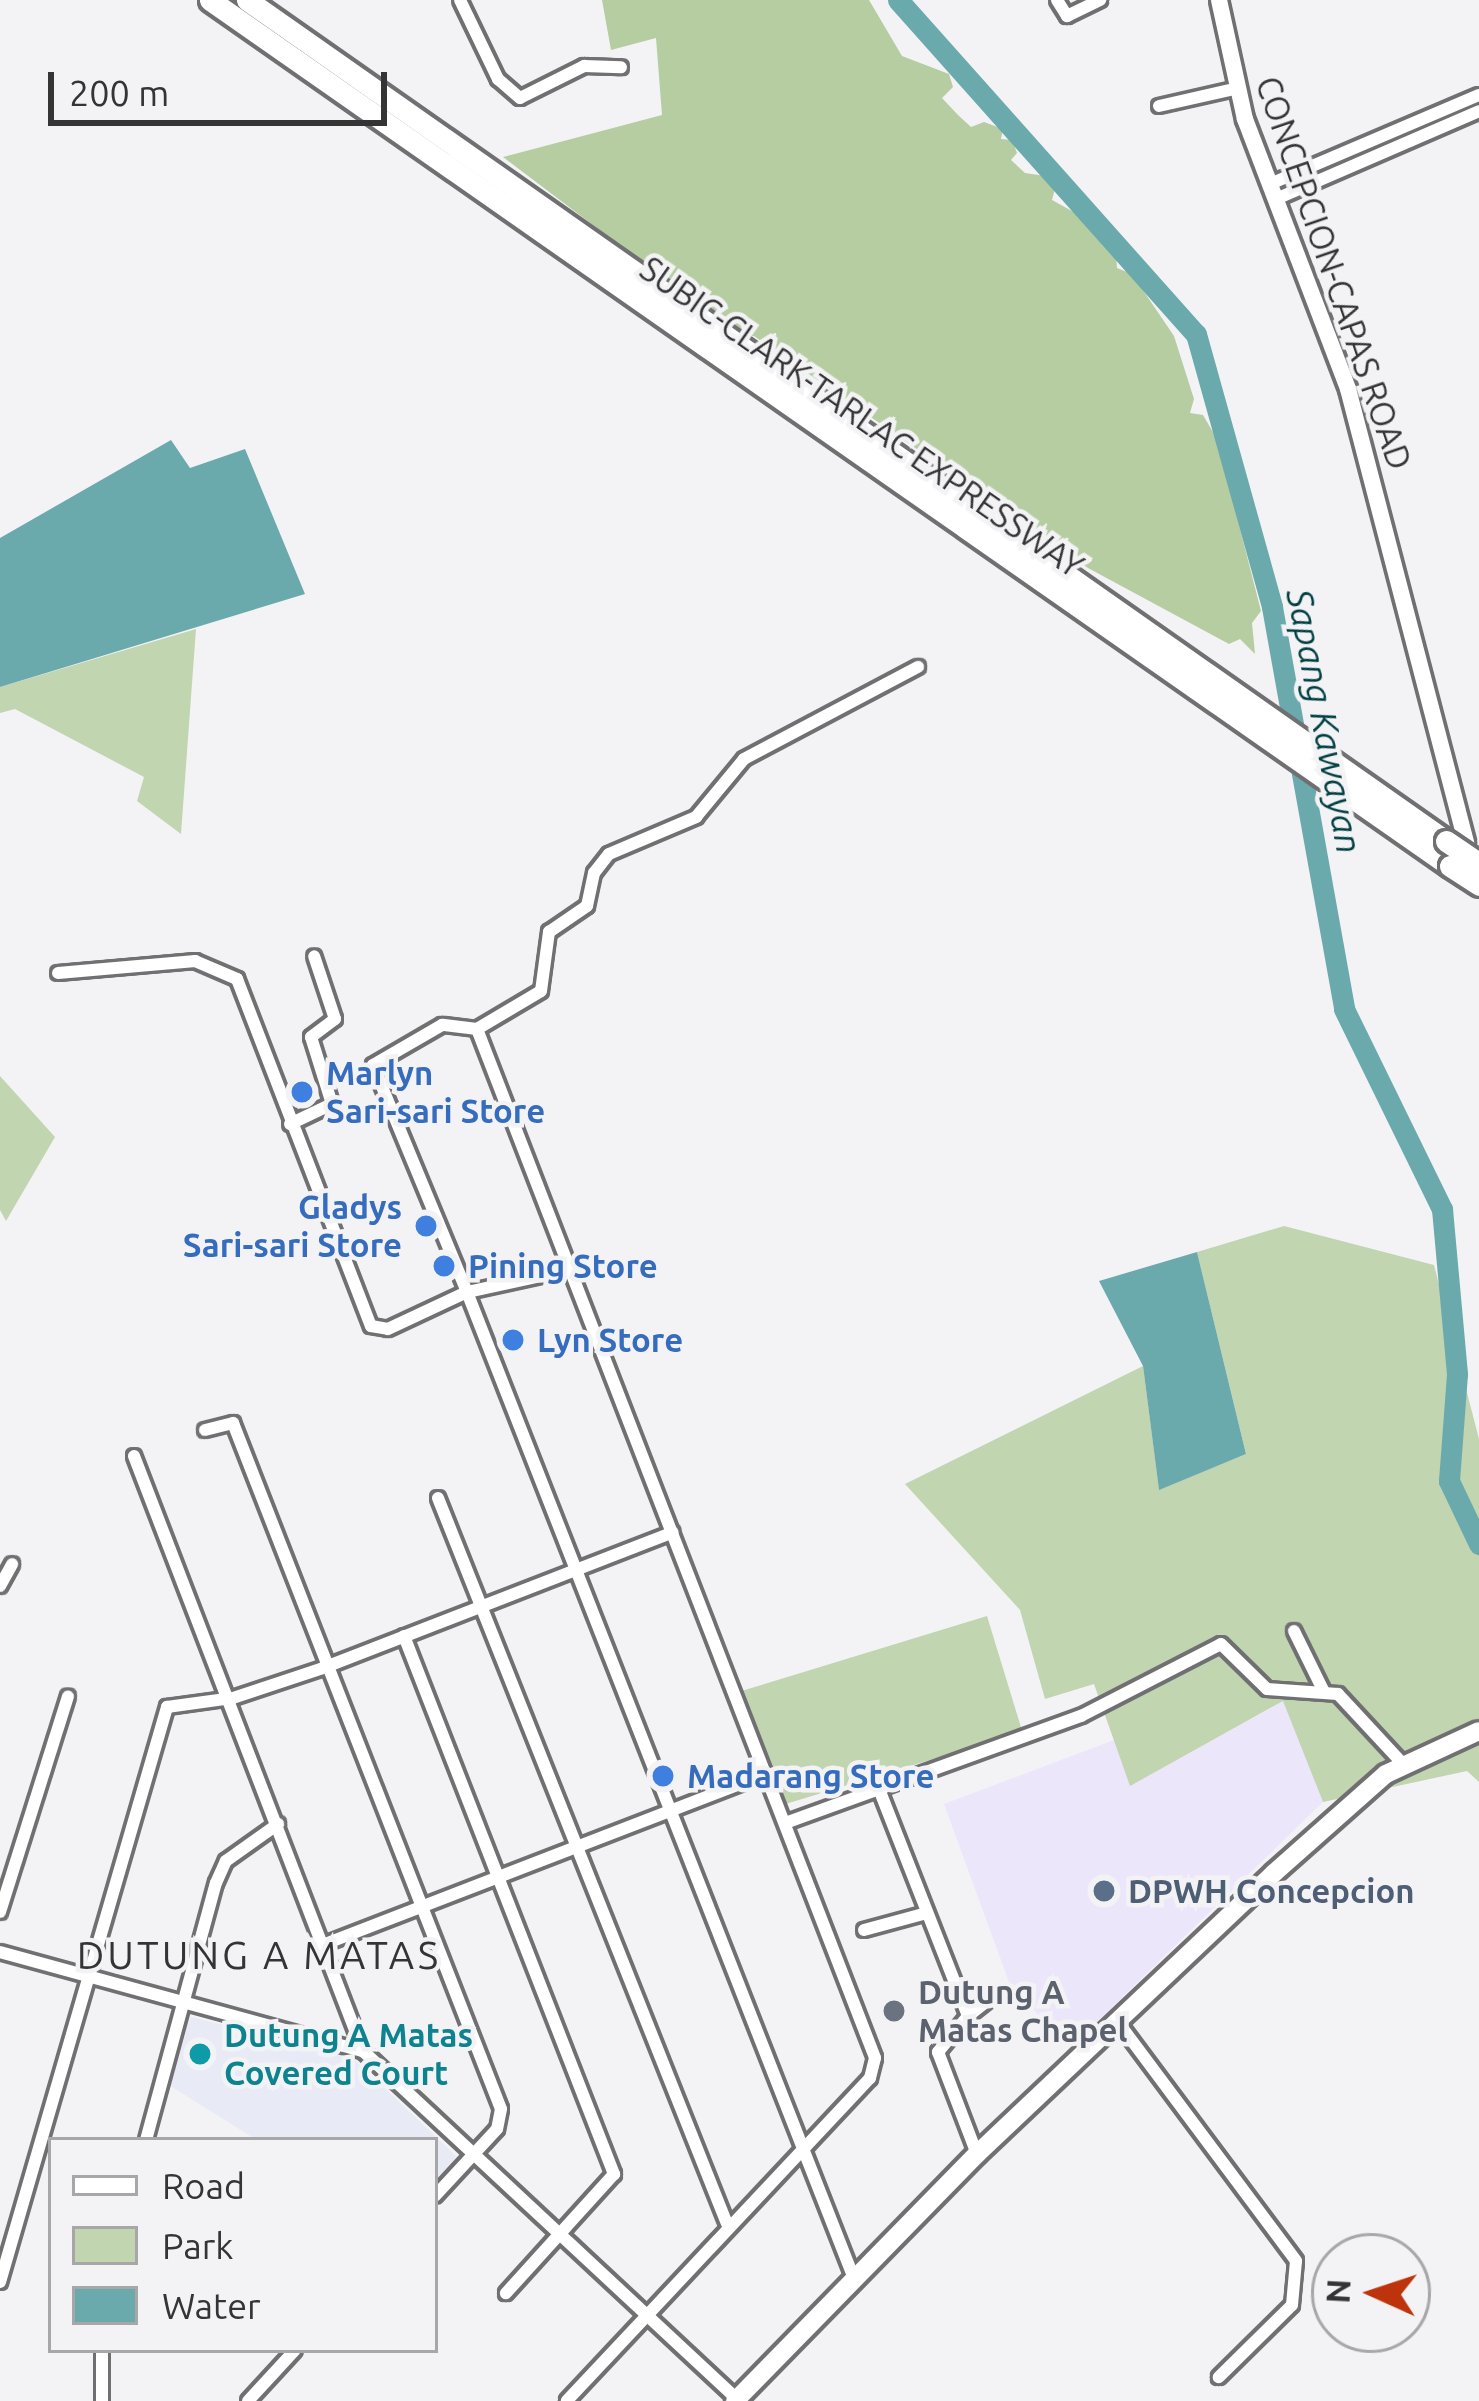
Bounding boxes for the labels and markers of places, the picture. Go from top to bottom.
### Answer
place label: Marlyn Sari-sari Store [326,1053,545,1131]
marker: Marlyn Sari-sari Store [289,1079,315,1105]
place label: Gladys Sari-sari Store [183,1187,402,1265]
marker: Gladys Sari-sari Store [413,1213,439,1239]
place label: Pining Store [468,1246,658,1286]
marker: Pining Store [431,1253,457,1279]
place label: Lyn Store [537,1320,683,1360]
marker: Lyn Store [500,1327,526,1353]
place label: Madarang Store [687,1756,934,1796]
marker: Madarang Store [650,1763,676,1789]
place label: DPWH Concepcion [1128,1871,1415,1911]
marker: DPWH Concepcion [1091,1878,1117,1904]
place label: Dutung A Matas Chapel [918,1972,1127,2050]
marker: Dutung A Matas Chapel [881,1998,907,2024]
place label: Dutung A Matas Covered Court [224,2015,473,2093]
marker: Dutung A Matas Covered Court [187,2041,213,2067]

